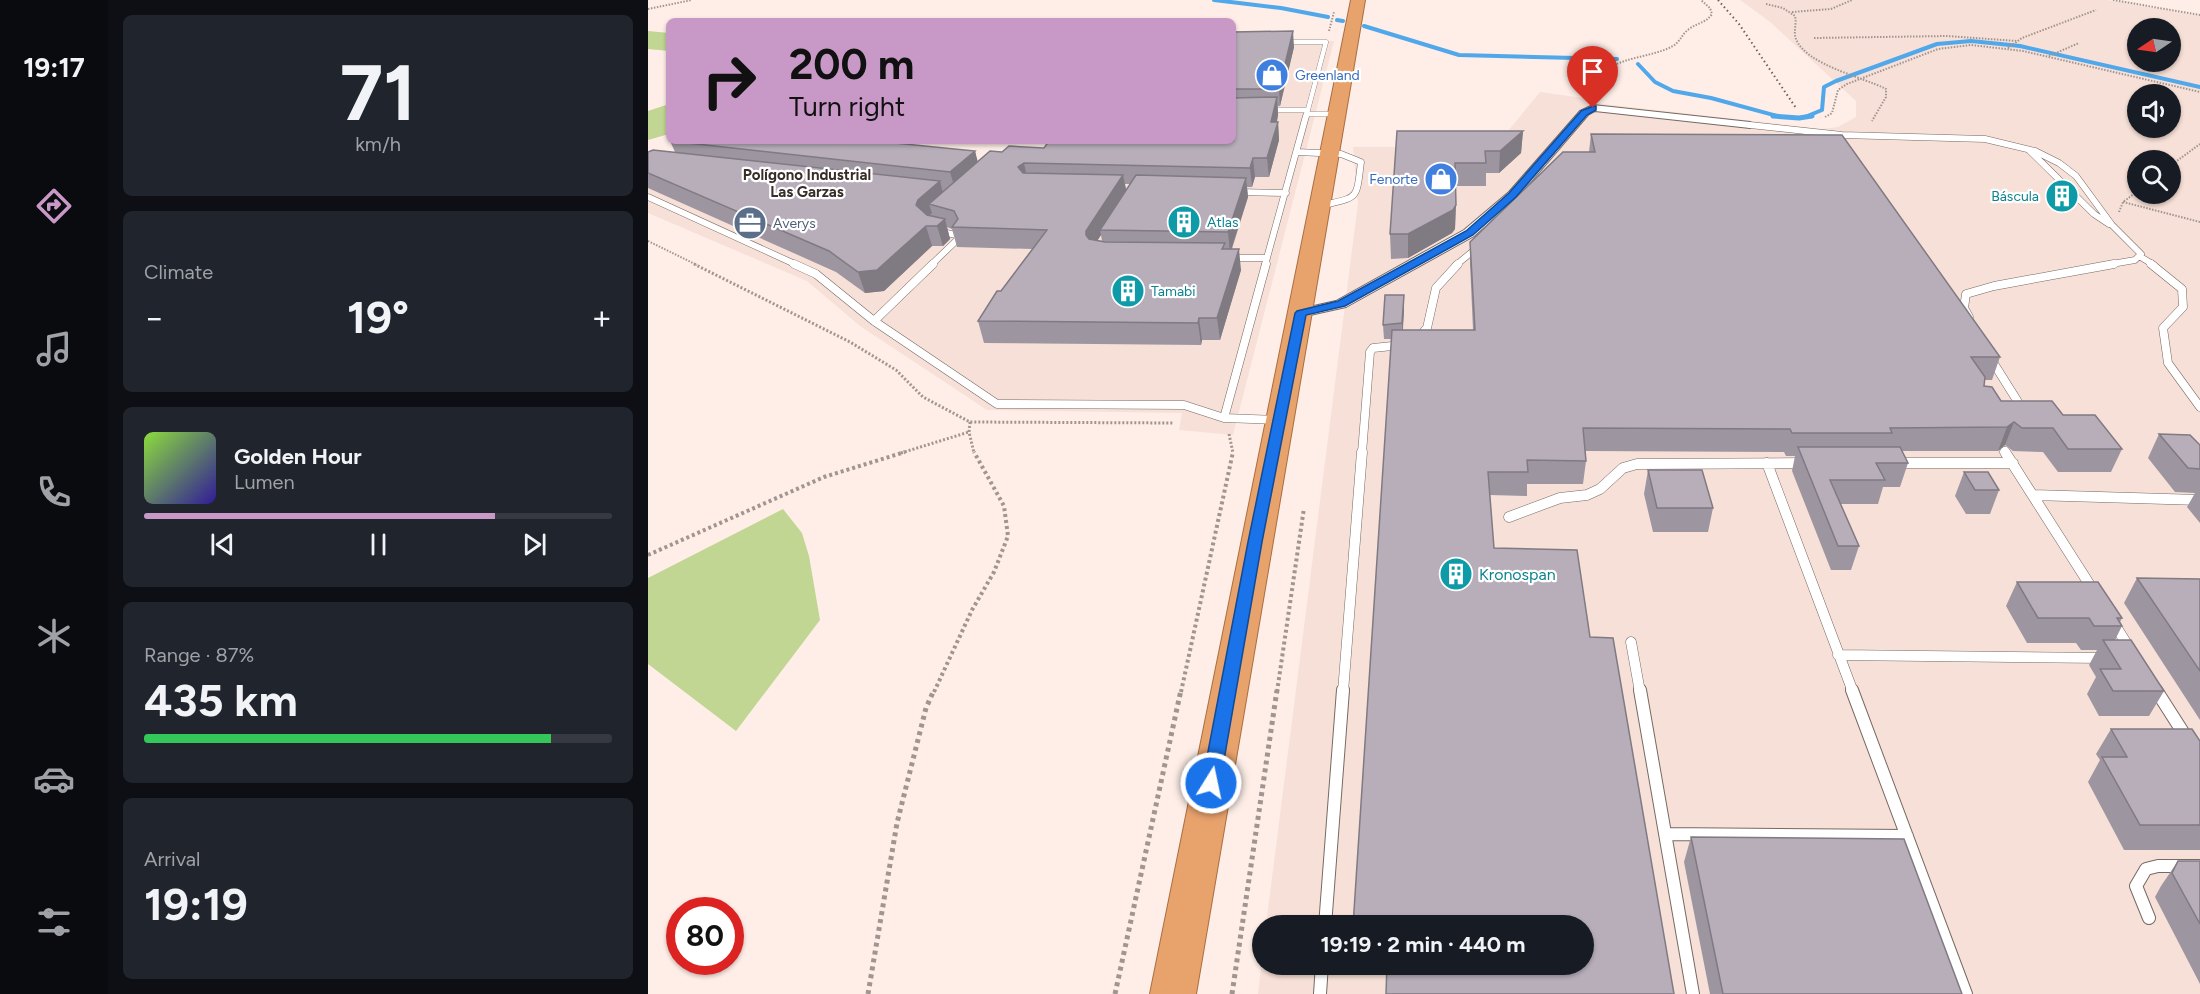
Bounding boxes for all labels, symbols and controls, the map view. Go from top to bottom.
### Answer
north arrow [2127,18,2181,72]
map controls [2127,18,2181,204]
text: 200 m [789,39,914,90]
icon: right [690,42,768,120]
text: 71 [340,46,416,140]
pin [1567,46,1618,108]
text: 19:17 [23,51,85,84]
icon: arrive [1576,55,1609,88]
shop icon: Greenland [1254,57,1290,93]
place label: Greenland [1295,67,1360,84]
button: sound [2127,84,2181,138]
text: Turn right [789,90,905,123]
text: km/h [355,132,401,156]
button: search [2127,150,2181,204]
shop icon: Fenorte [1423,161,1459,197]
district label: Polígono Industrial Las Garzas [743,166,871,201]
place label: Fenorte [1369,171,1418,188]
building icon: Báscula [2044,178,2080,214]
icon: directions [33,185,75,227]
place label: Báscula [1991,188,2039,205]
building icon: Atlas [1166,204,1202,240]
office icon: Averys [732,205,768,241]
place label: Atlas [1207,214,1239,231]
place label: Averys [773,215,816,232]
text: Climate [144,260,213,284]
building icon: Tamabi [1110,273,1146,309]
place label: Tamabi [1151,283,1196,300]
text: 19° [347,290,409,344]
text: − [144,298,165,337]
text: + [591,298,612,337]
icon: music [33,328,75,370]
text: Golden Hour [234,443,362,470]
text: Lumen [234,470,295,494]
icon: phone [33,471,75,513]
icon: previous [206,528,239,561]
icon: pause [362,528,395,561]
icon: next [518,528,551,561]
building icon: Kronospan [1438,556,1474,592]
place label: Kronospan [1479,565,1556,584]
icon: climate [33,615,75,657]
text: Range · 87% [144,643,254,667]
text: 435 km [144,673,298,727]
position arrow [1179,751,1243,815]
icon: car [33,758,75,800]
text: Arrival [144,847,200,871]
text: 19:19 [144,877,248,931]
speed limit sign: 80 [666,897,744,975]
icon: filters [33,901,75,943]
text: 19:19 · 2 min · 440 m [1320,931,1526,958]

